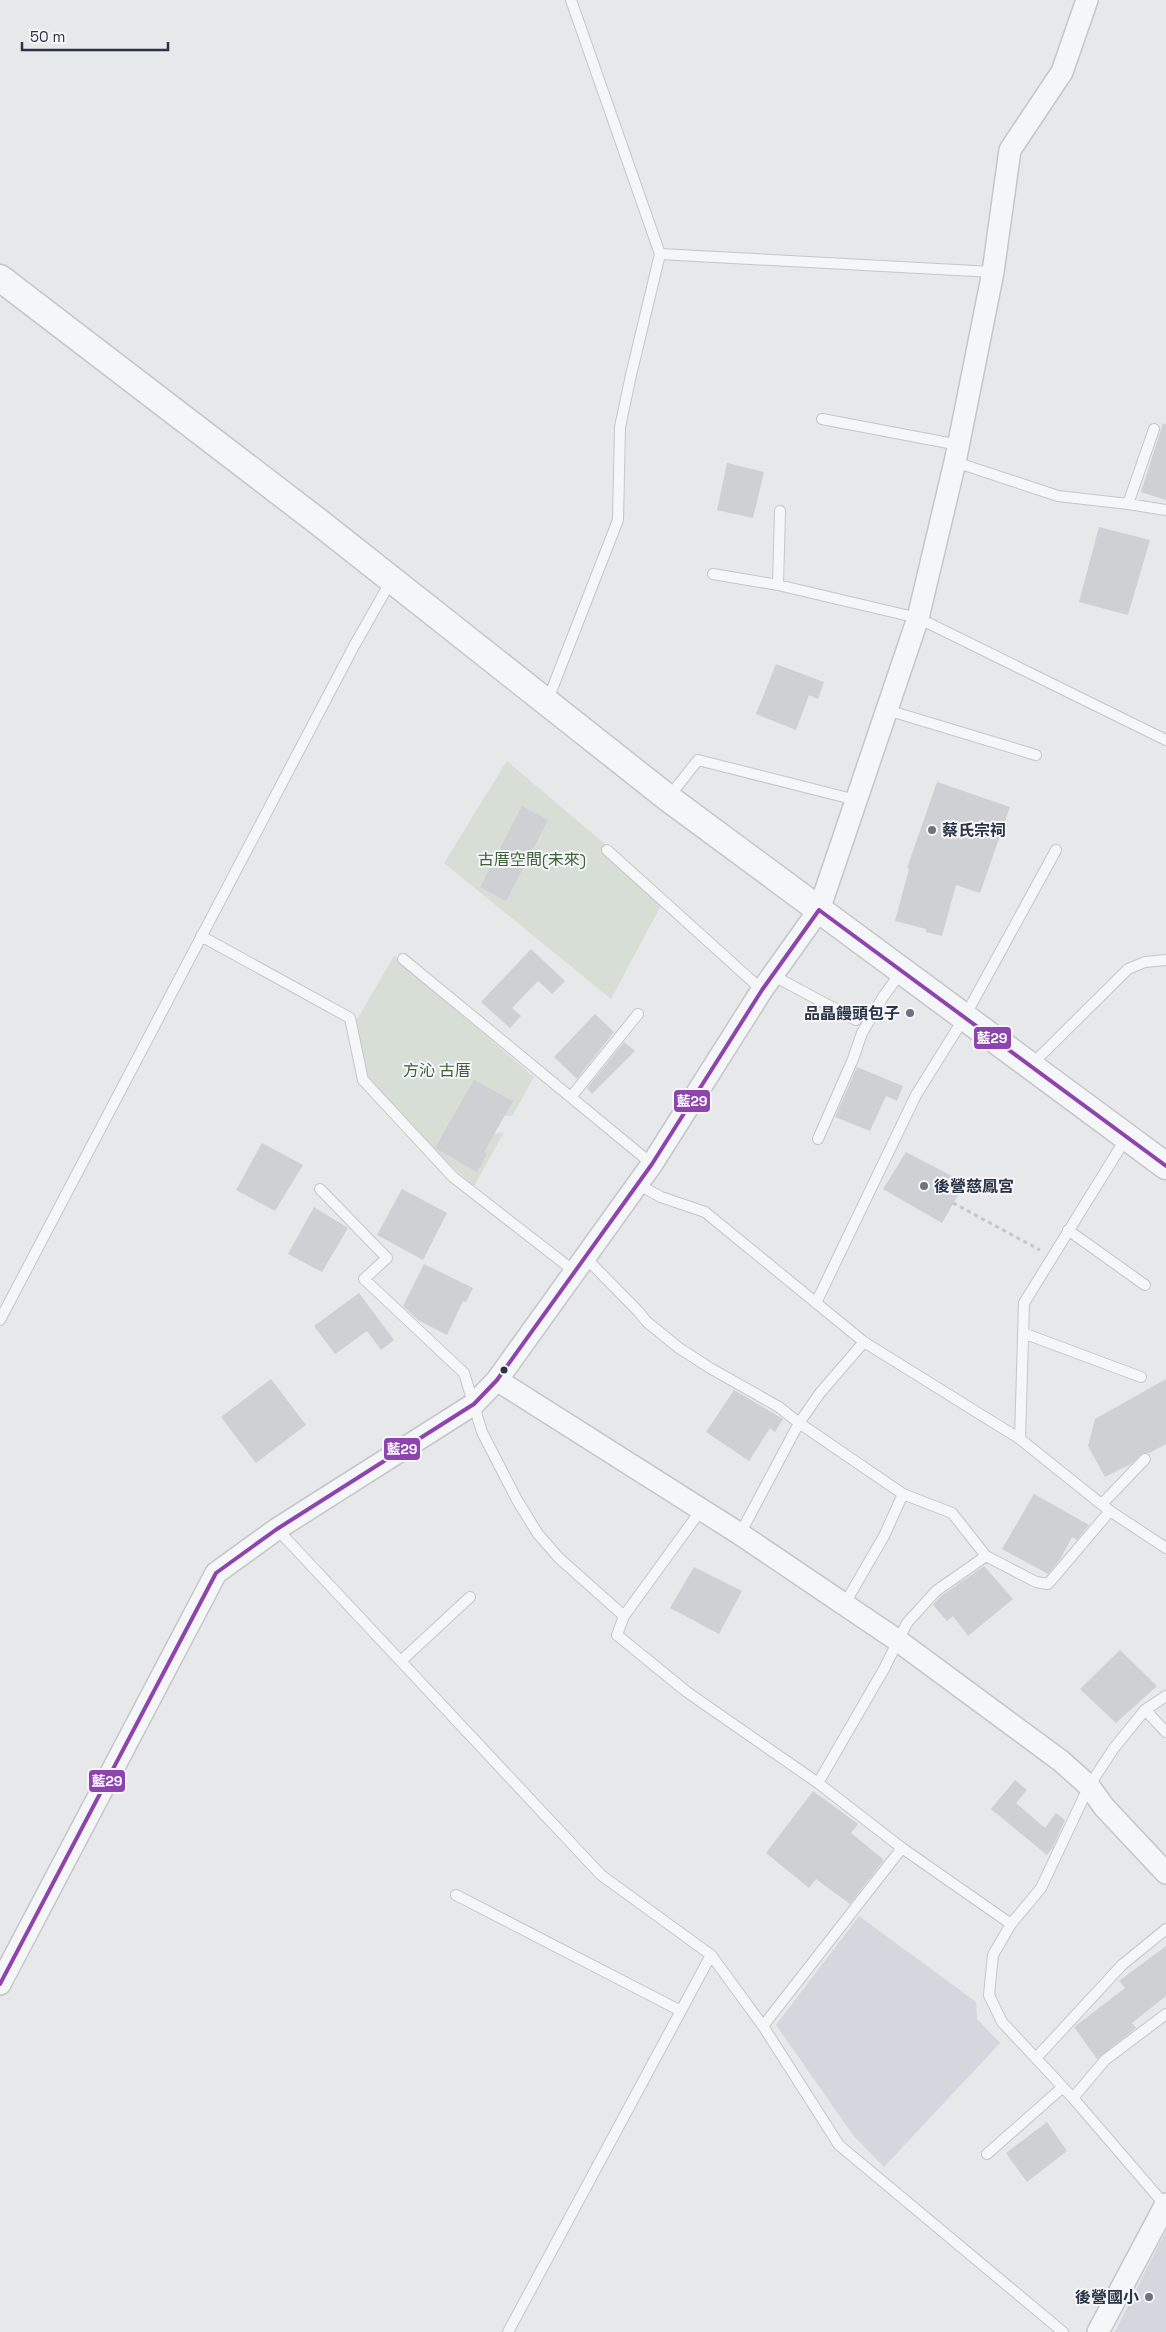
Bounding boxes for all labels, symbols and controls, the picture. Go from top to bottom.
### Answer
scale bar [22,20,169,52]
text: 50 m [30,27,65,46]
place label: 蔡氏宗祠 [942,820,1006,841]
marker: 蔡氏宗祠 [926,824,938,836]
park label: 古厝空間(未來) [478,849,586,870]
place label: 品晶饅頭包子 [804,1003,900,1024]
marker: 品晶饅頭包子 [904,1007,916,1019]
line badge: 藍29 [973,1026,1012,1050]
text: 藍29 [977,1029,1007,1047]
park label: 方沁 古厝 [403,1060,471,1081]
line badge: 藍29 [673,1089,711,1113]
text: 藍29 [677,1092,707,1110]
place label: 後營慈鳳宮 [934,1176,1014,1197]
marker: 後營慈鳳宮 [918,1180,930,1192]
unlabelled marker [499,1365,509,1375]
line badge: 藍29 [383,1437,421,1461]
text: 藍29 [387,1440,417,1458]
line badge: 藍29 [88,1769,126,1793]
text: 藍29 [92,1772,122,1790]
place label: 後營國小 [1075,2287,1139,2308]
marker: 後營國小 [1143,2291,1155,2303]

